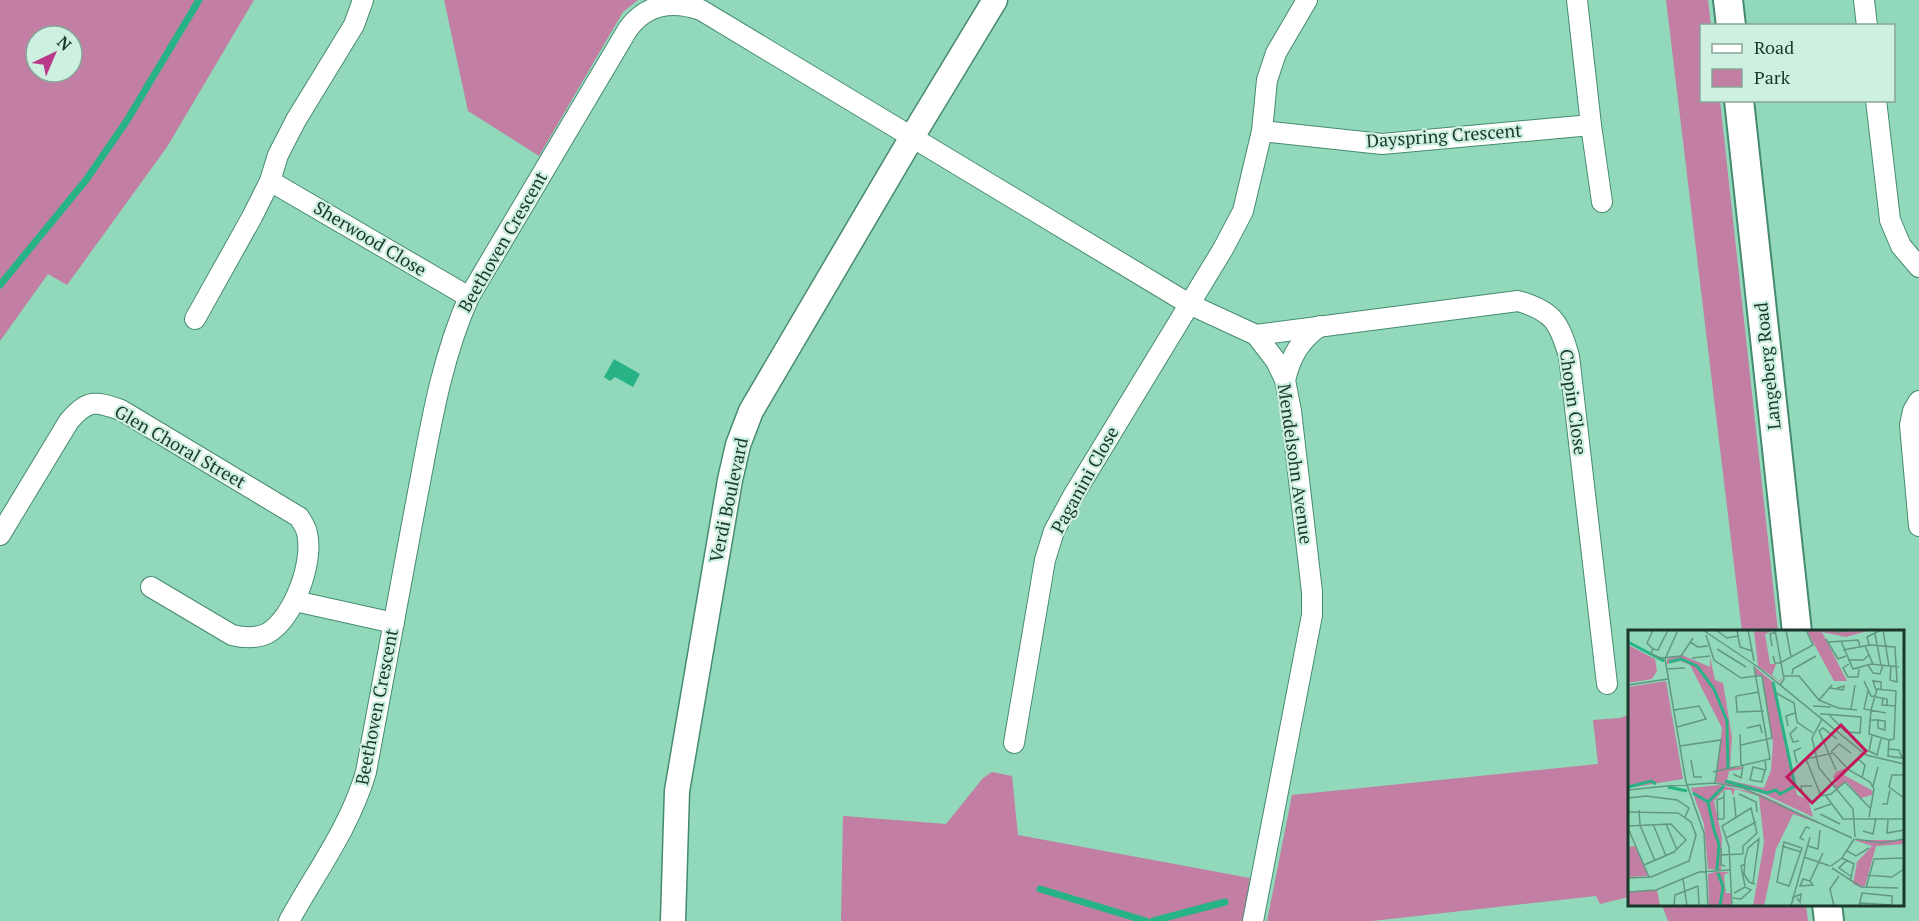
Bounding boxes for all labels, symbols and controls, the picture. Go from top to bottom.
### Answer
north arrow [24,24,84,84]
legend [1700,24,1895,102]
text: N [52,31,76,55]
text: Road [1754,35,1794,59]
text: Park [1754,65,1791,89]
street label: Dayspring Crescent [1365,118,1523,152]
street label: Beethoven Crescent [452,166,552,316]
street label: Sherwood Close [310,195,431,281]
street label: Langeberg Road [1748,301,1786,431]
street label: Chopin Close [1555,347,1593,456]
street label: Mendelsohn Avenue [1273,382,1319,546]
street label: Glen Choral Street [110,399,251,494]
street label: Paganini Close [1045,422,1123,537]
street label: Verdi Boulevard [703,435,753,564]
street label: Beethoven Crescent [349,626,403,787]
inset map [1628,630,1904,906]

